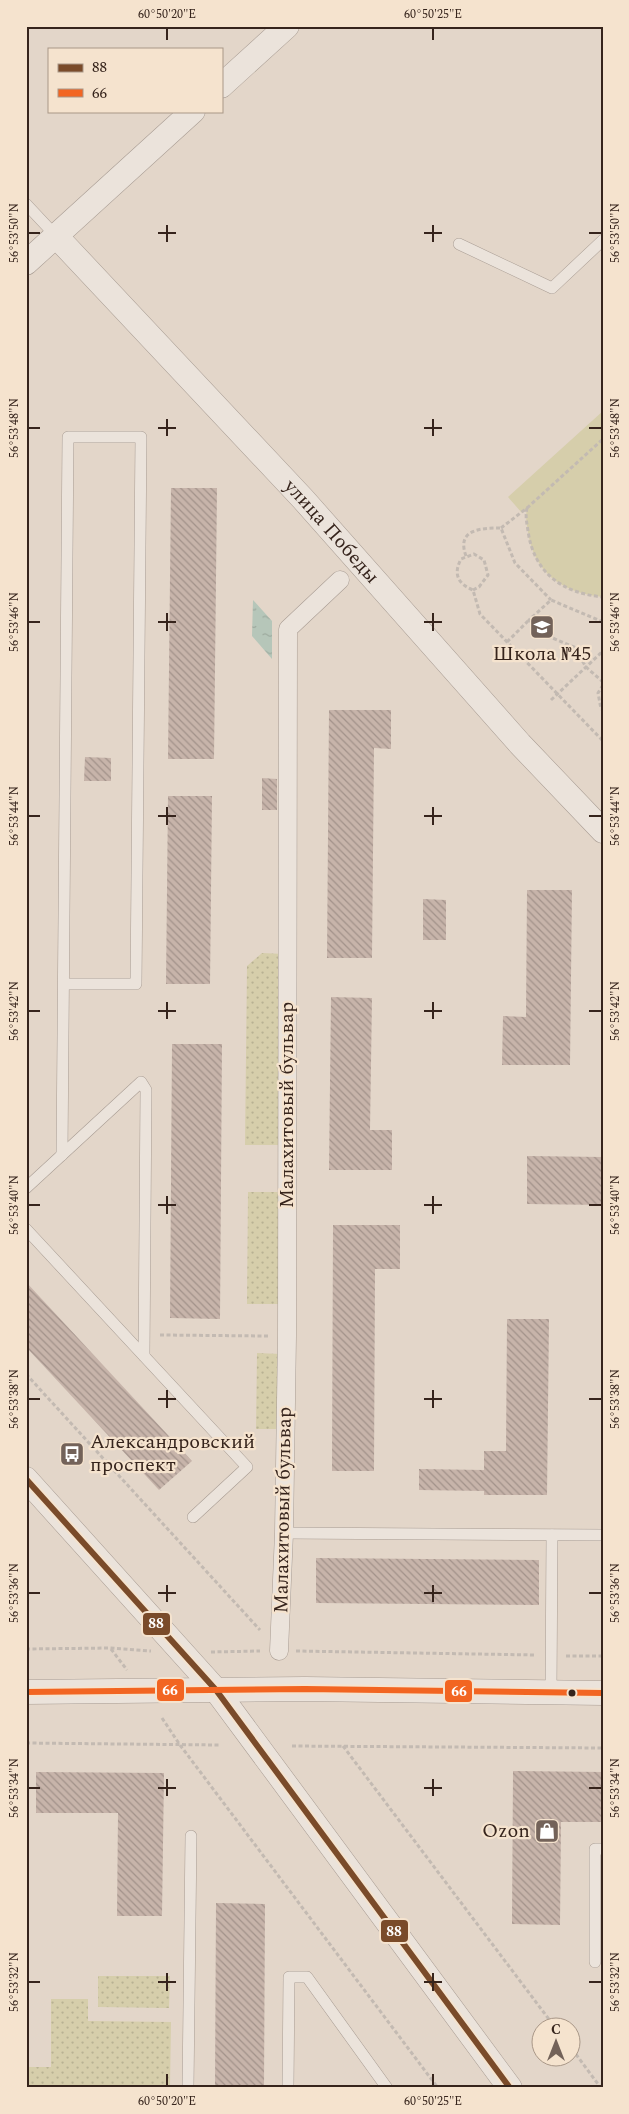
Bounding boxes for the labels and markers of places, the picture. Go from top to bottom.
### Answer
school or university icon: Школа №45 [529,614,555,640]
place label: Школа №45 [493,639,591,669]
place label: Александровский проспект [90,1427,255,1480]
bus stop icon: Александровский проспект [59,1441,85,1467]
unlabelled marker [567,1688,577,1698]
place label: Ozon [482,1816,530,1846]
shop icon: Ozon [534,1818,560,1844]

